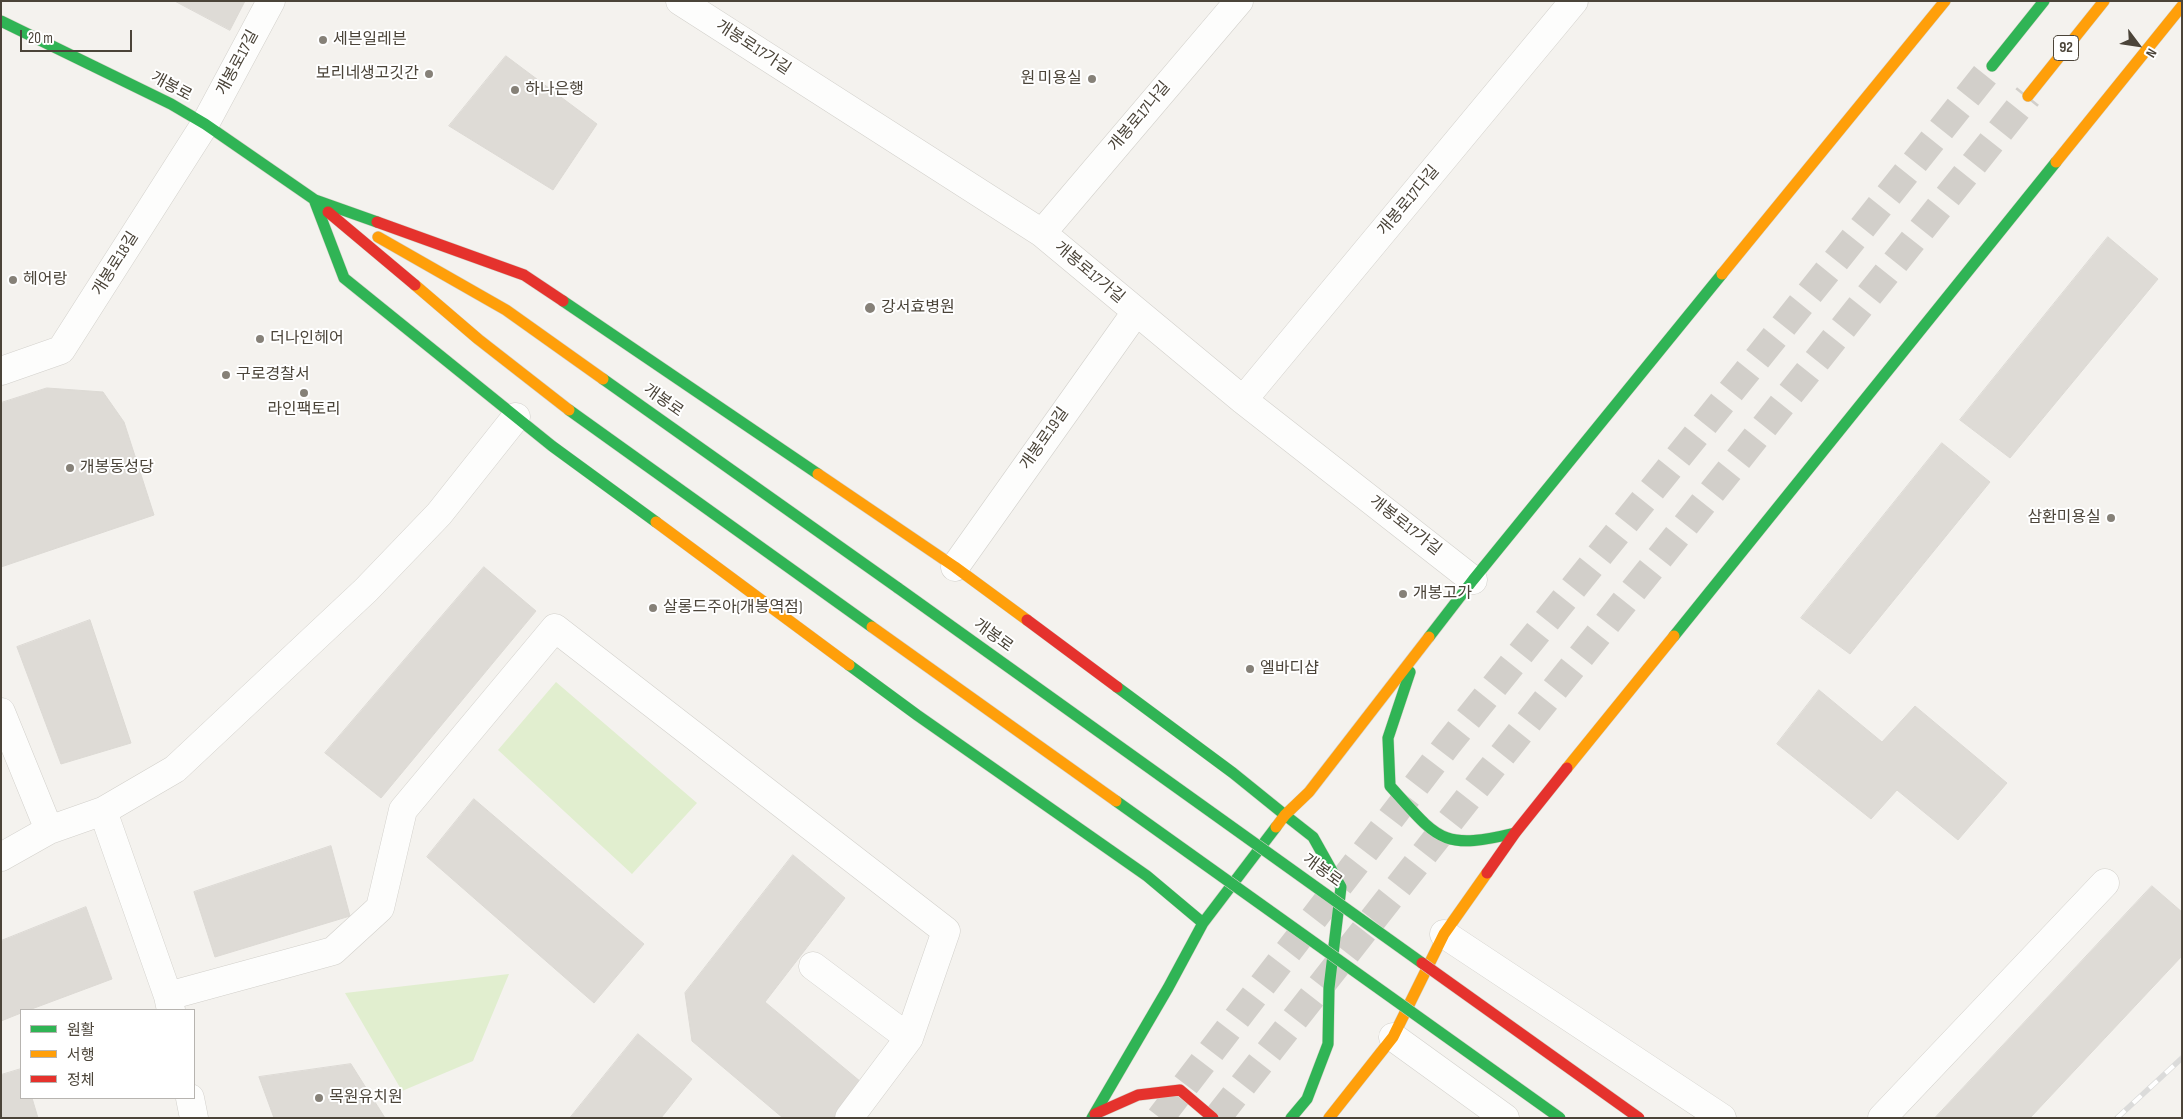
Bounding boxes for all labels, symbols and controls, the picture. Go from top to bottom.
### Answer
street label: 개봉로17가길 [712,17,794,79]
scale bar [22,20,135,52]
north arrow [2113,20,2163,70]
street label: 개봉로17길 [213,27,263,99]
text: 20 m [28,29,53,48]
place label: 세븐일레븐 [333,30,407,50]
marker: 세븐일레븐 [317,34,329,46]
road number: 92 [2054,36,2078,60]
text: N [2142,45,2161,61]
place label: 보리네생고깃간 [316,64,419,84]
street label: 개봉로 [147,68,195,106]
marker: 보리네생고깃간 [423,68,435,80]
place label: 원 미용실 [1021,69,1082,89]
marker: 원 미용실 [1086,73,1098,85]
street label: 개봉로17나길 [1105,78,1175,156]
place label: 하나은행 [525,80,584,100]
marker: 하나은행 [509,84,521,96]
street label: 개봉로17다길 [1374,162,1444,240]
street label: 개봉로18길 [89,229,143,299]
street label: 개봉로17가길 [1050,238,1128,308]
place label: 헤어랑 [23,270,67,290]
marker: 헤어랑 [7,274,19,286]
place label: 강서효병원 [881,298,955,318]
marker: 강서효병원 [863,301,877,315]
place label: 더나인헤어 [270,329,344,349]
marker: 더나인헤어 [254,333,266,345]
place label: 구로경찰서 [236,365,310,385]
marker: 구로경찰서 [220,369,232,381]
street label: 개봉로 [639,380,687,422]
marker: 라인팩토리 [298,387,310,399]
place label: 라인팩토리 [267,400,341,420]
street label: 개봉로19길 [1017,404,1073,474]
place label: 개봉동성당 [80,458,154,478]
marker: 개봉동성당 [64,462,76,474]
street label: 개봉로17가길 [1365,492,1445,560]
place label: 삼환미용실 [2027,508,2101,528]
marker: 삼환미용실 [2105,512,2117,524]
place label: 개봉고가 [1413,584,1472,604]
marker: 개봉고가 [1397,588,1409,600]
place label: 살롱드주아(개봉역점) [663,598,802,618]
marker: 살롱드주아(개봉역점) [647,602,659,614]
street label: 개봉로 [969,615,1017,657]
place label: 엘바디샵 [1260,659,1319,679]
marker: 엘바디샵 [1244,663,1256,675]
street label: 개봉로 [1298,850,1346,892]
legend [20,1009,195,1099]
text: 원활 [67,1021,95,1040]
text: 서행 [67,1046,95,1065]
text: 정체 [67,1071,95,1090]
place label: 목원유치원 [329,1088,403,1108]
marker: 목원유치원 [313,1092,325,1104]

